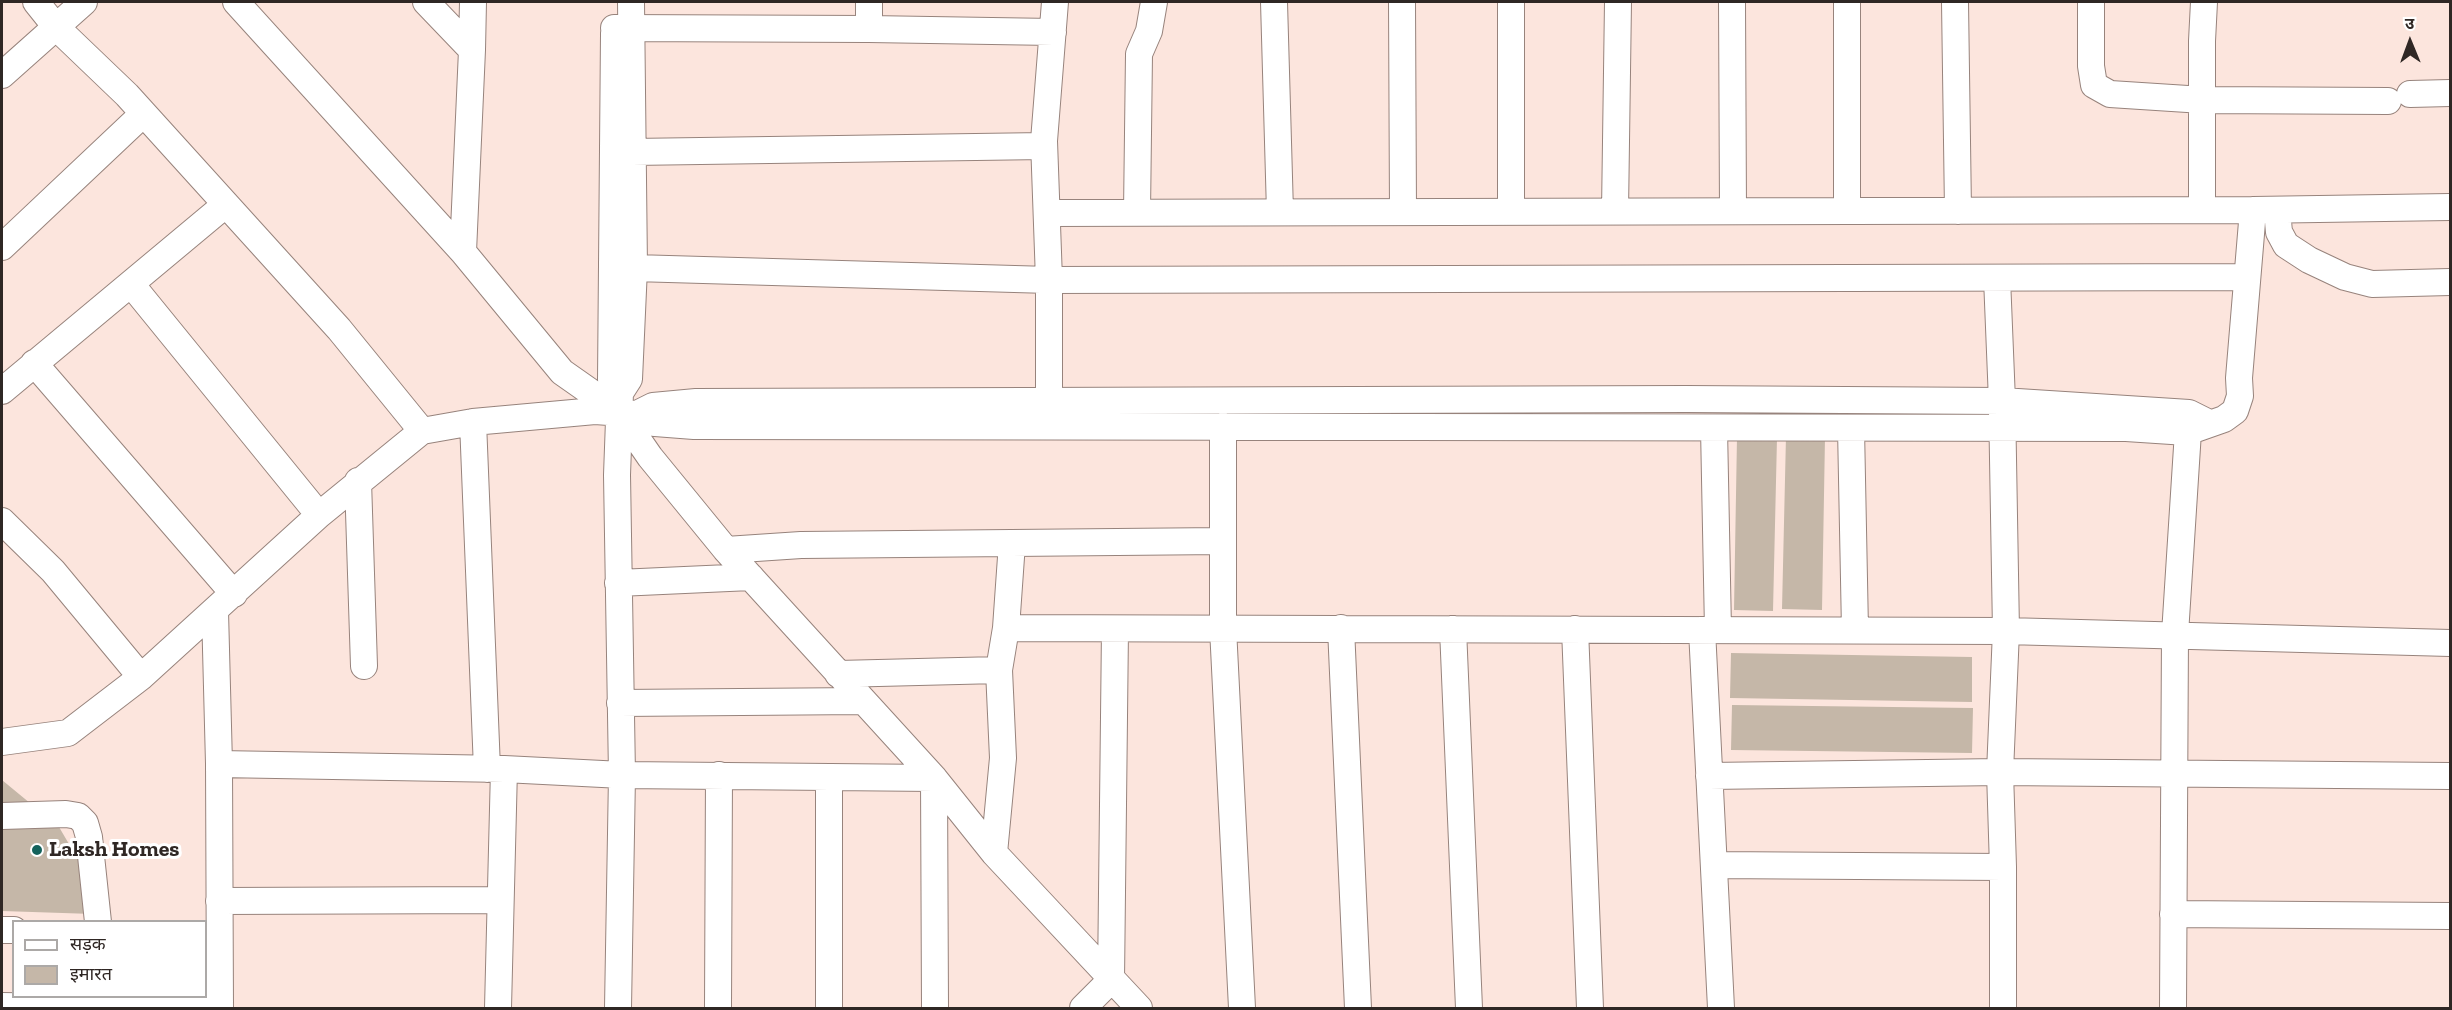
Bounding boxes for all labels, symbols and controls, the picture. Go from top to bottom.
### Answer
north arrow [2380,12,2440,72]
text: उ [2405,14,2415,33]
place label: Laksh Homes [49,837,179,863]
marker: Laksh Homes [30,843,44,857]
legend [12,920,207,998]
text: सड़क [70,933,106,955]
text: इमारत [70,963,112,985]

